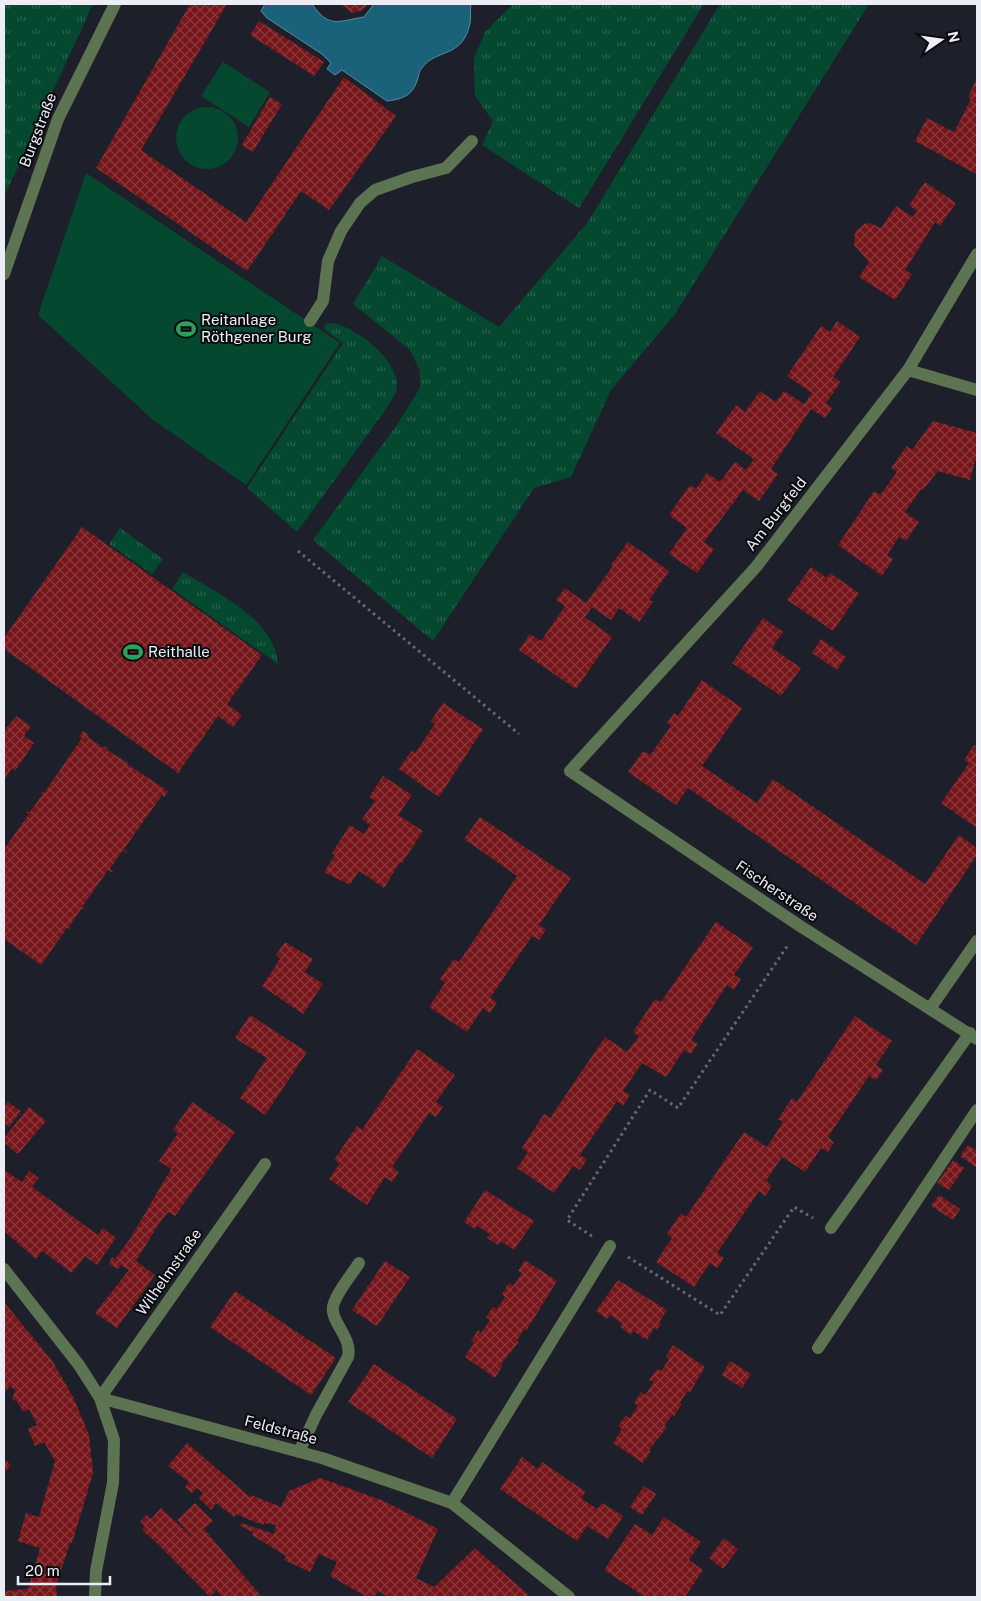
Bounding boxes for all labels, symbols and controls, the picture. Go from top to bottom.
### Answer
north arrow [916,15,966,65]
text: N [945,30,963,44]
street label: Burgstraße [16,90,59,169]
place label: Reitanlage Röthgener Burg [201,311,312,345]
sports icon: Reitanlage Röthgener Burg [175,318,197,340]
street label: Am Burgfeld [742,474,810,554]
sports icon: Reithalle [122,641,144,663]
place label: Reithalle [148,643,210,660]
street label: Fischerstraße [733,857,822,924]
street label: Wilhelmstraße [132,1225,205,1318]
street label: Feldstraße [243,1412,319,1447]
scale bar [18,1554,110,1586]
text: 20 m [25,1562,60,1579]

